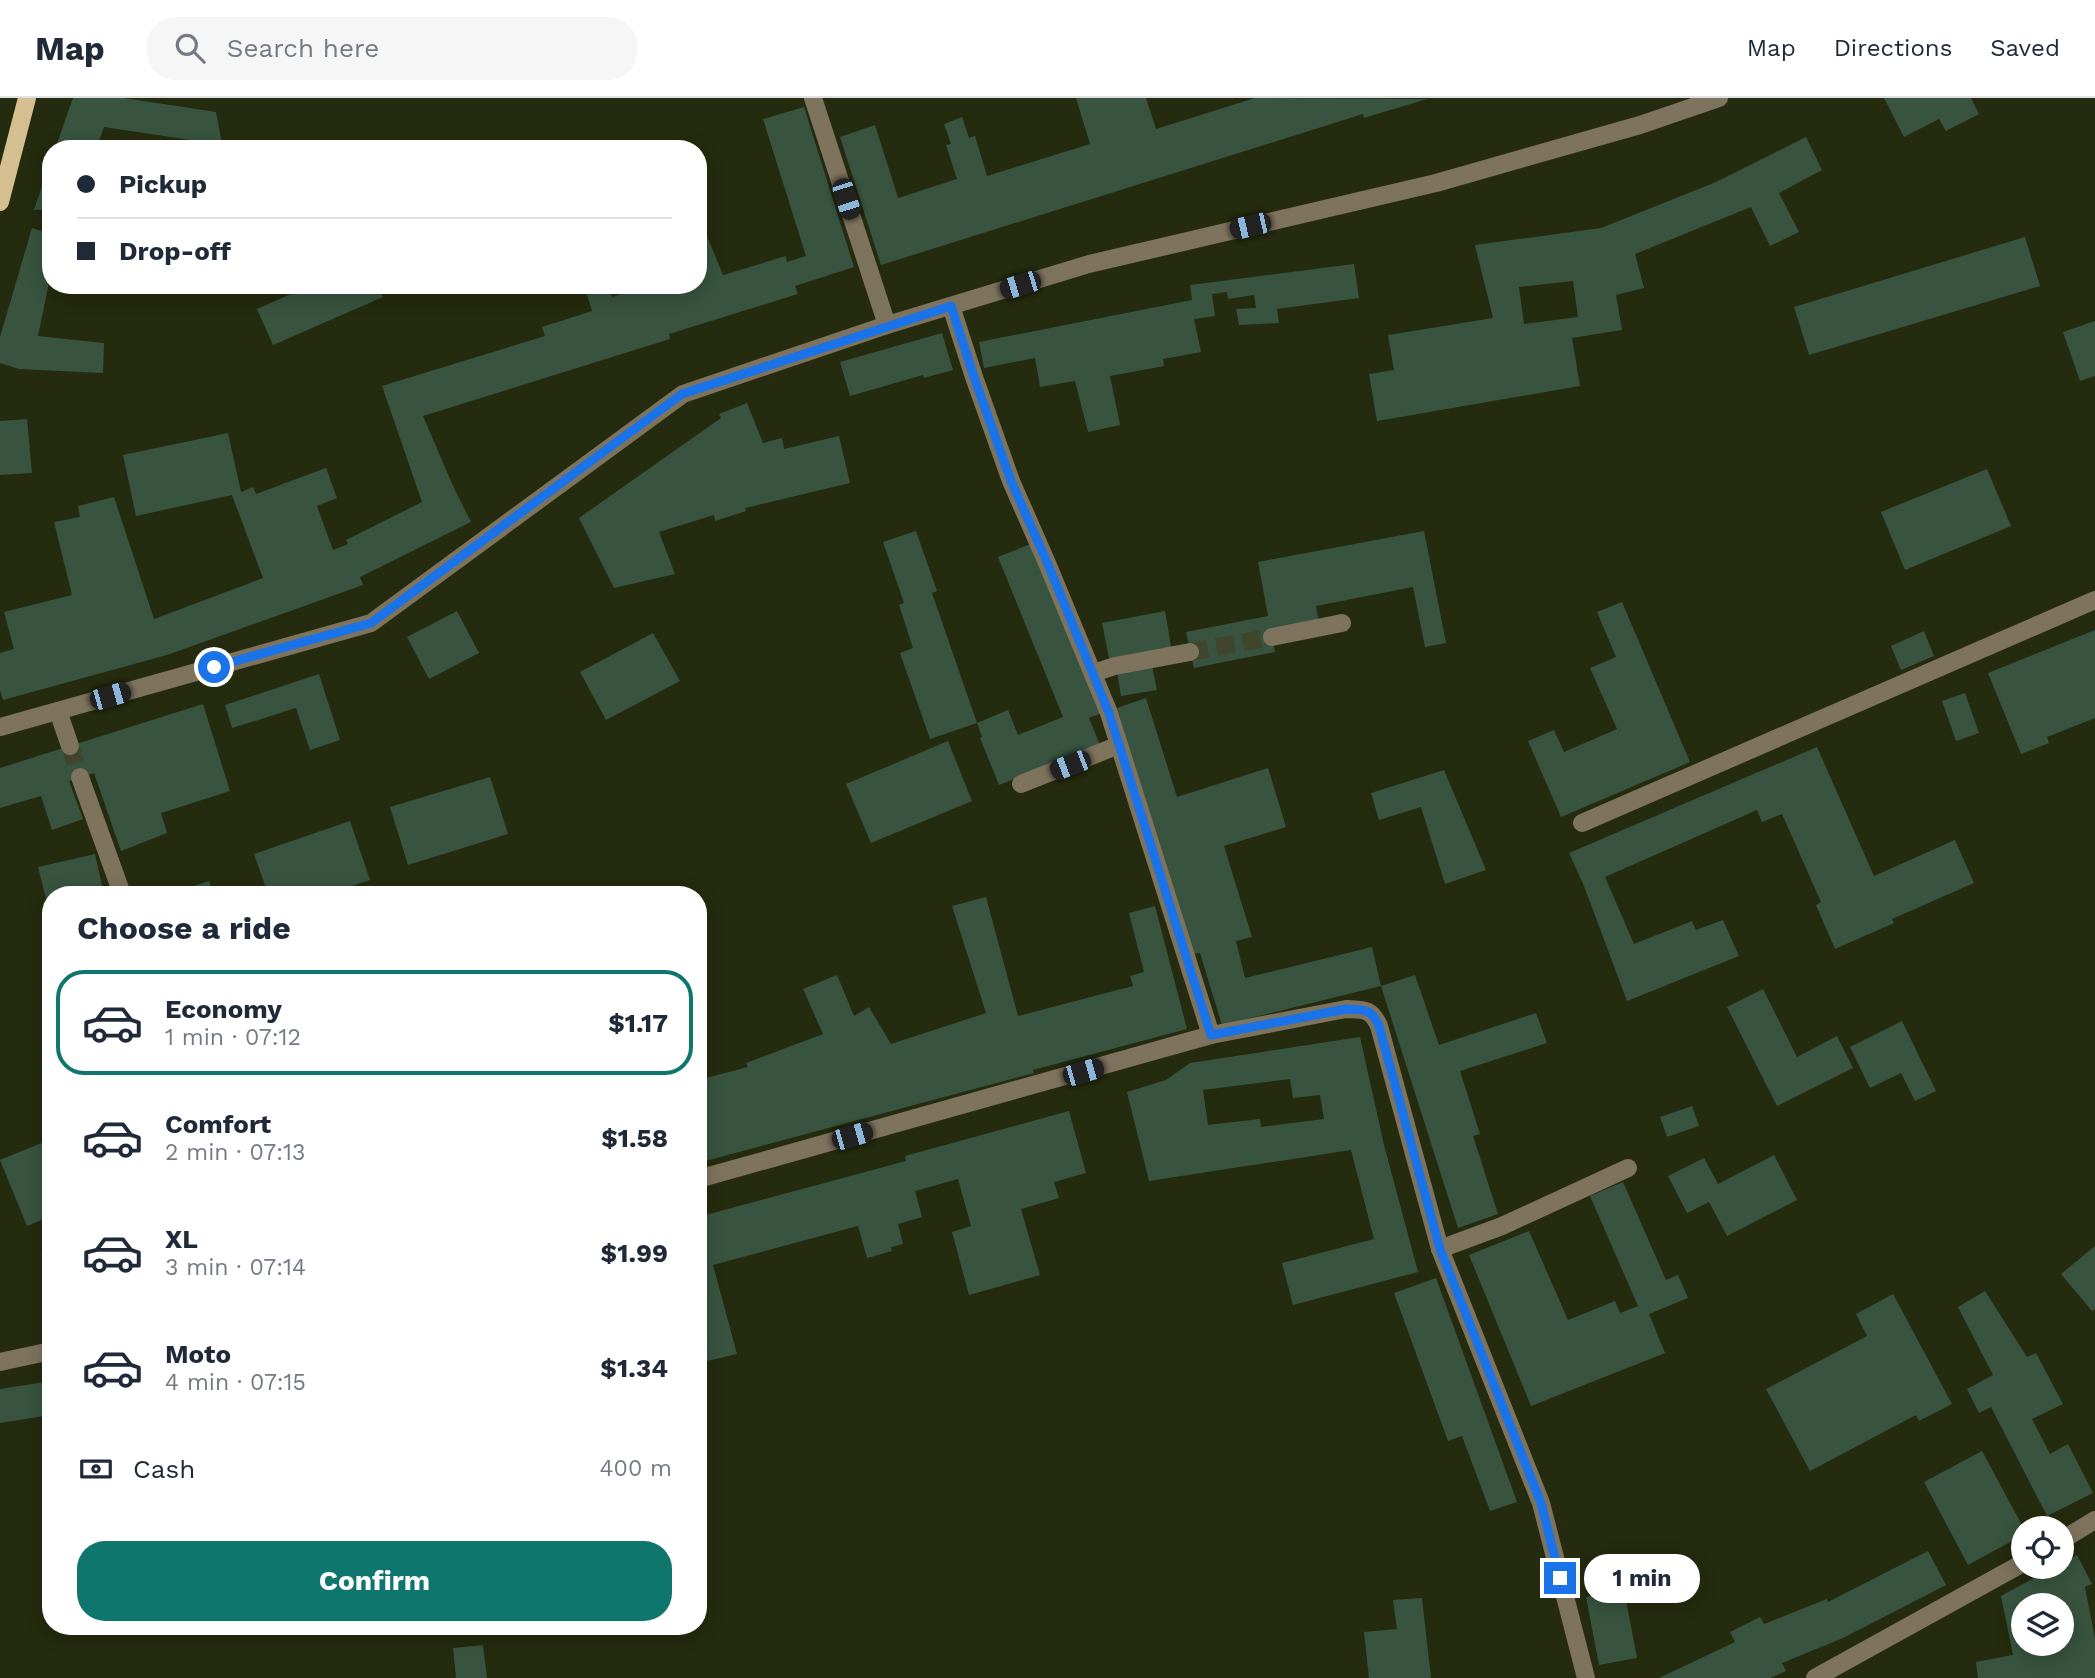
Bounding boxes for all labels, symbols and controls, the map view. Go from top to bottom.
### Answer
search box [147,17,637,80]
text: Map [35,29,105,68]
icon: search [171,29,209,67]
text: Search here [227,33,379,63]
text: Map [1747,34,1796,62]
text: Directions [1834,34,1952,62]
text: Saved [1990,34,2060,62]
text: Pickup [119,169,207,199]
car [830,176,863,222]
car [1228,211,1273,241]
text: Drop-off [119,236,231,266]
car [997,269,1044,301]
route start [198,651,230,683]
car [87,680,134,712]
car [1047,748,1094,782]
text: Choose a ride [77,909,291,947]
icon: car [81,991,144,1054]
text: Economy [165,994,282,1024]
text: $1.17 [608,1008,668,1038]
text: 1 min · 07:12 [165,1024,301,1051]
car [1060,1056,1107,1088]
icon: car [81,1106,144,1169]
text: Comfort [165,1109,271,1139]
car [829,1120,876,1152]
text: $1.58 [601,1123,668,1153]
text: 2 min · 07:13 [165,1139,305,1166]
icon: car [81,1221,144,1284]
text: XL [165,1224,198,1254]
text: $1.99 [601,1238,668,1268]
text: 3 min · 07:14 [165,1254,306,1281]
icon: car [81,1336,144,1399]
text: Moto [165,1339,231,1369]
text: $1.34 [600,1353,668,1383]
text: 4 min · 07:15 [165,1369,306,1396]
icon: cash [77,1450,115,1488]
text: Cash [133,1454,195,1484]
text: 400 m [600,1455,672,1482]
map controls [2011,1516,2074,1656]
button: locate [2011,1516,2074,1579]
button: Confirm [77,1541,672,1621]
callout: 1 min [1584,1554,1700,1602]
route end [1544,1562,1576,1594]
text: 1 min [1612,1565,1672,1592]
button: layers [2011,1593,2074,1656]

